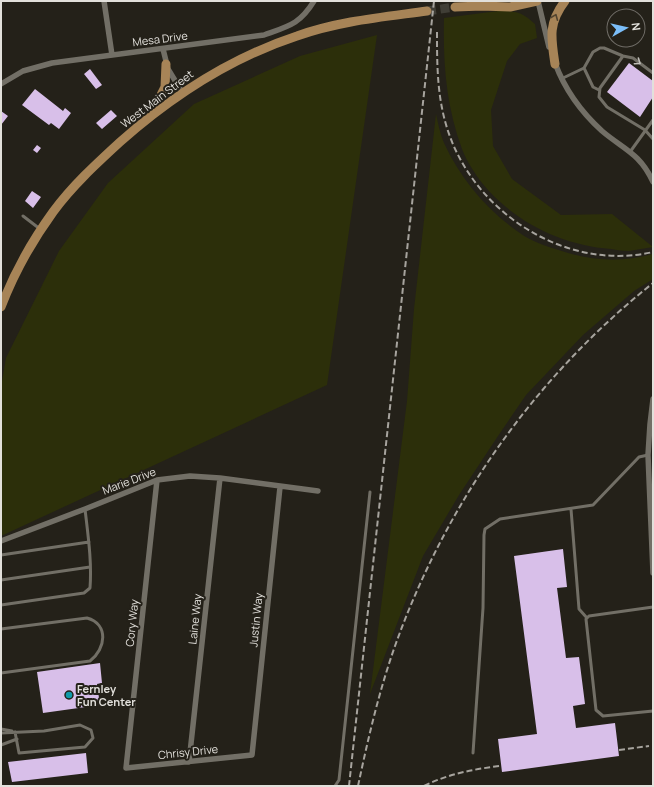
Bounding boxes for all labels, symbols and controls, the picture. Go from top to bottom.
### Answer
north arrow [606,8,646,48]
one-way arrow [551,14,559,21]
text: N [628,22,644,32]
street label: Mesa Drive [131,28,189,49]
one-way arrow [633,57,640,64]
street label: West Main Street [117,66,196,131]
street label: Marie Drive [100,463,158,498]
street label: Justin Way [245,592,266,648]
street label: Laine Way [184,593,205,645]
street label: Cory Way [122,598,141,647]
place label: Fernley Fun Center [77,681,136,709]
marker: Fernley Fun Center [64,690,74,700]
street label: Chrisy Drive [157,741,219,762]

